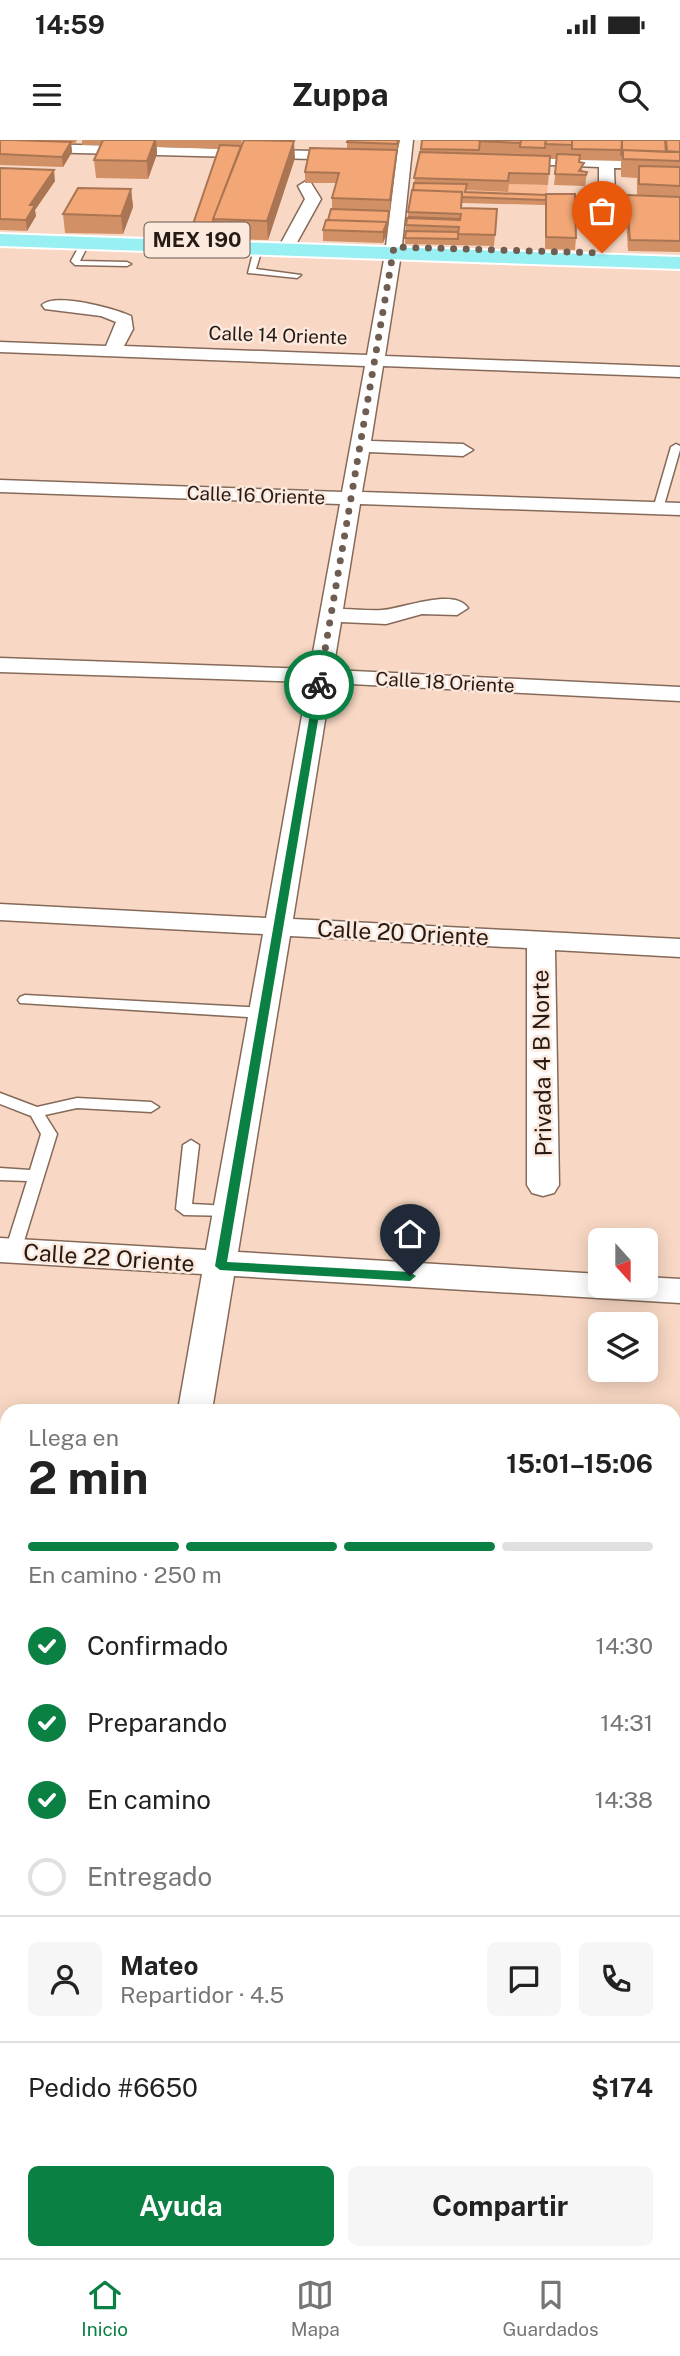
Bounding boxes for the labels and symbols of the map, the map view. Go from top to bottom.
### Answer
pin [572,181,632,253]
road number: MEX 190 [144,222,249,258]
street label: Calle 14 Oriente [208,322,348,348]
street label: Calle 16 Oriente [186,482,326,508]
courier [284,650,354,720]
street label: Calle 18 Oriente [375,667,515,697]
street label: Calle 20 Oriente [316,915,490,950]
street label: Privada 4 B Norte [526,969,557,1157]
pin [380,1204,440,1276]
north arrow [588,1228,658,1298]
street label: Calle 22 Oriente [22,1238,196,1277]

